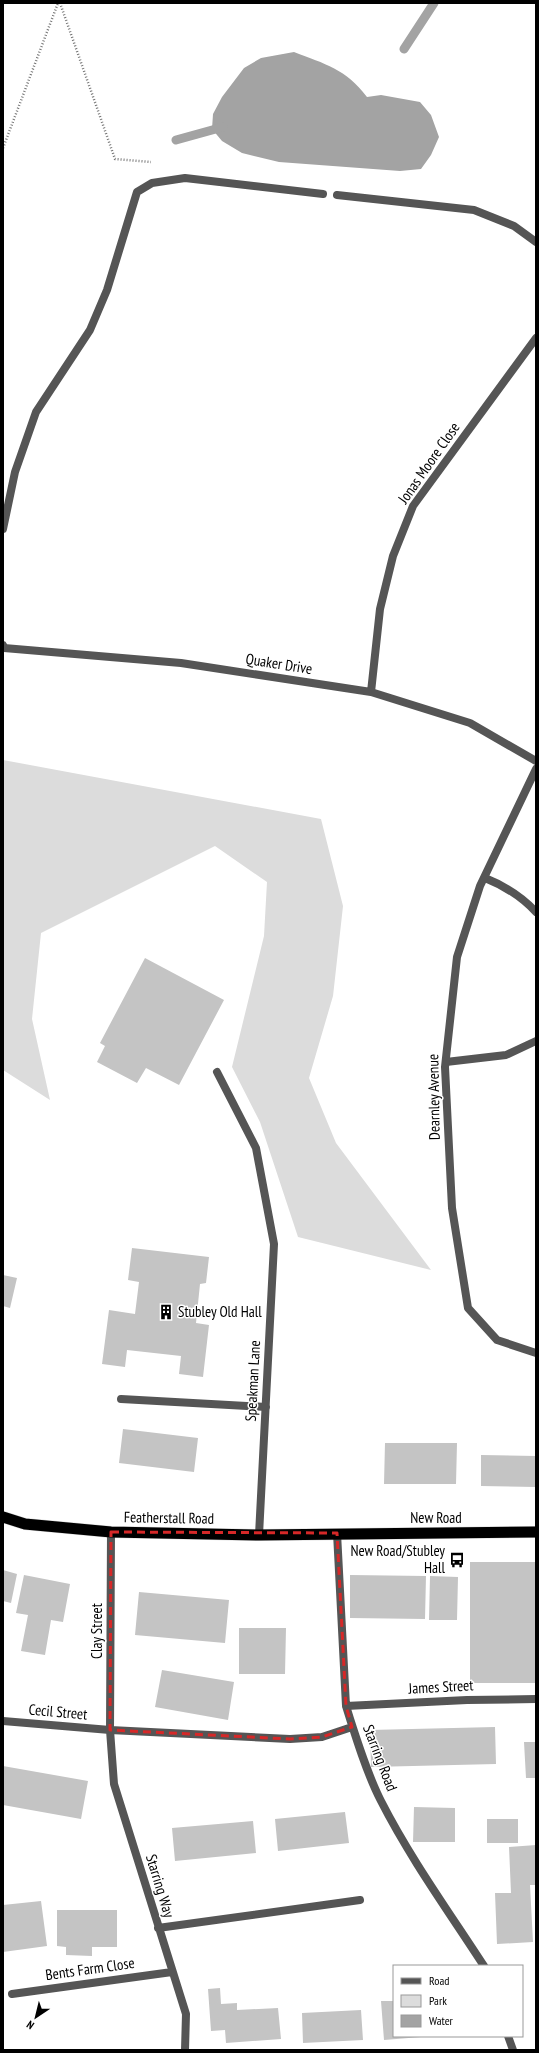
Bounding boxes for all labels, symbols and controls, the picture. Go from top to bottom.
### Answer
street label: Jonas Moore Close [393,418,464,508]
street label: Quaker Drive [244,649,314,678]
street label: Dearnley Avenue [423,1054,444,1140]
place label: Stubley Old Hall [178,1302,262,1321]
building icon: Stubley Old Hall [157,1303,175,1321]
street label: Speakman Lane [241,1340,264,1422]
street label: Featherstall Road [124,1507,214,1528]
street label: New Road [410,1508,462,1527]
place label: New Road/Stubley Hall [350,1541,446,1577]
bus stop icon: New Road/Stubley Hall [448,1551,466,1569]
street label: Clay Street [87,1603,106,1659]
street label: James Street [407,1675,474,1698]
street label: Cecil Street [28,1699,88,1724]
street label: Starring Road [359,1722,402,1794]
street label: Starring Way [142,1852,179,1920]
street label: Bents Farm Close [44,1953,136,1984]
legend [393,1965,523,2037]
text: Road [429,1973,449,1988]
text: Park [429,1993,447,2008]
north arrow [16,1997,56,2037]
text: Water [429,2013,454,2028]
text: N [24,2018,37,2033]

